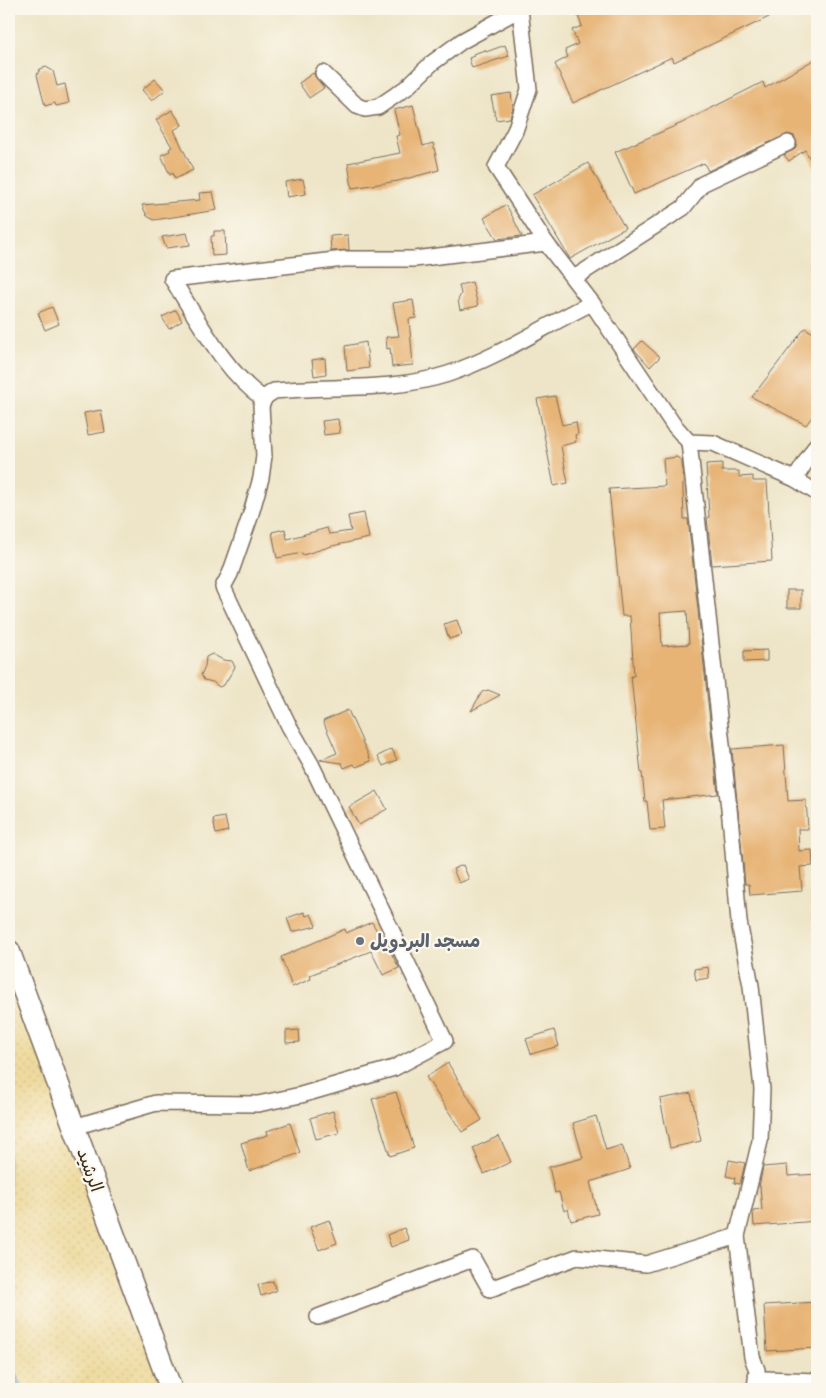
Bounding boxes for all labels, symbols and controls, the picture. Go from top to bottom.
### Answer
place label: مسجد البردويل [370,930,480,953]
marker: مسجد البردويل [354,935,366,947]
street label: الرشيد [72,1145,108,1195]

